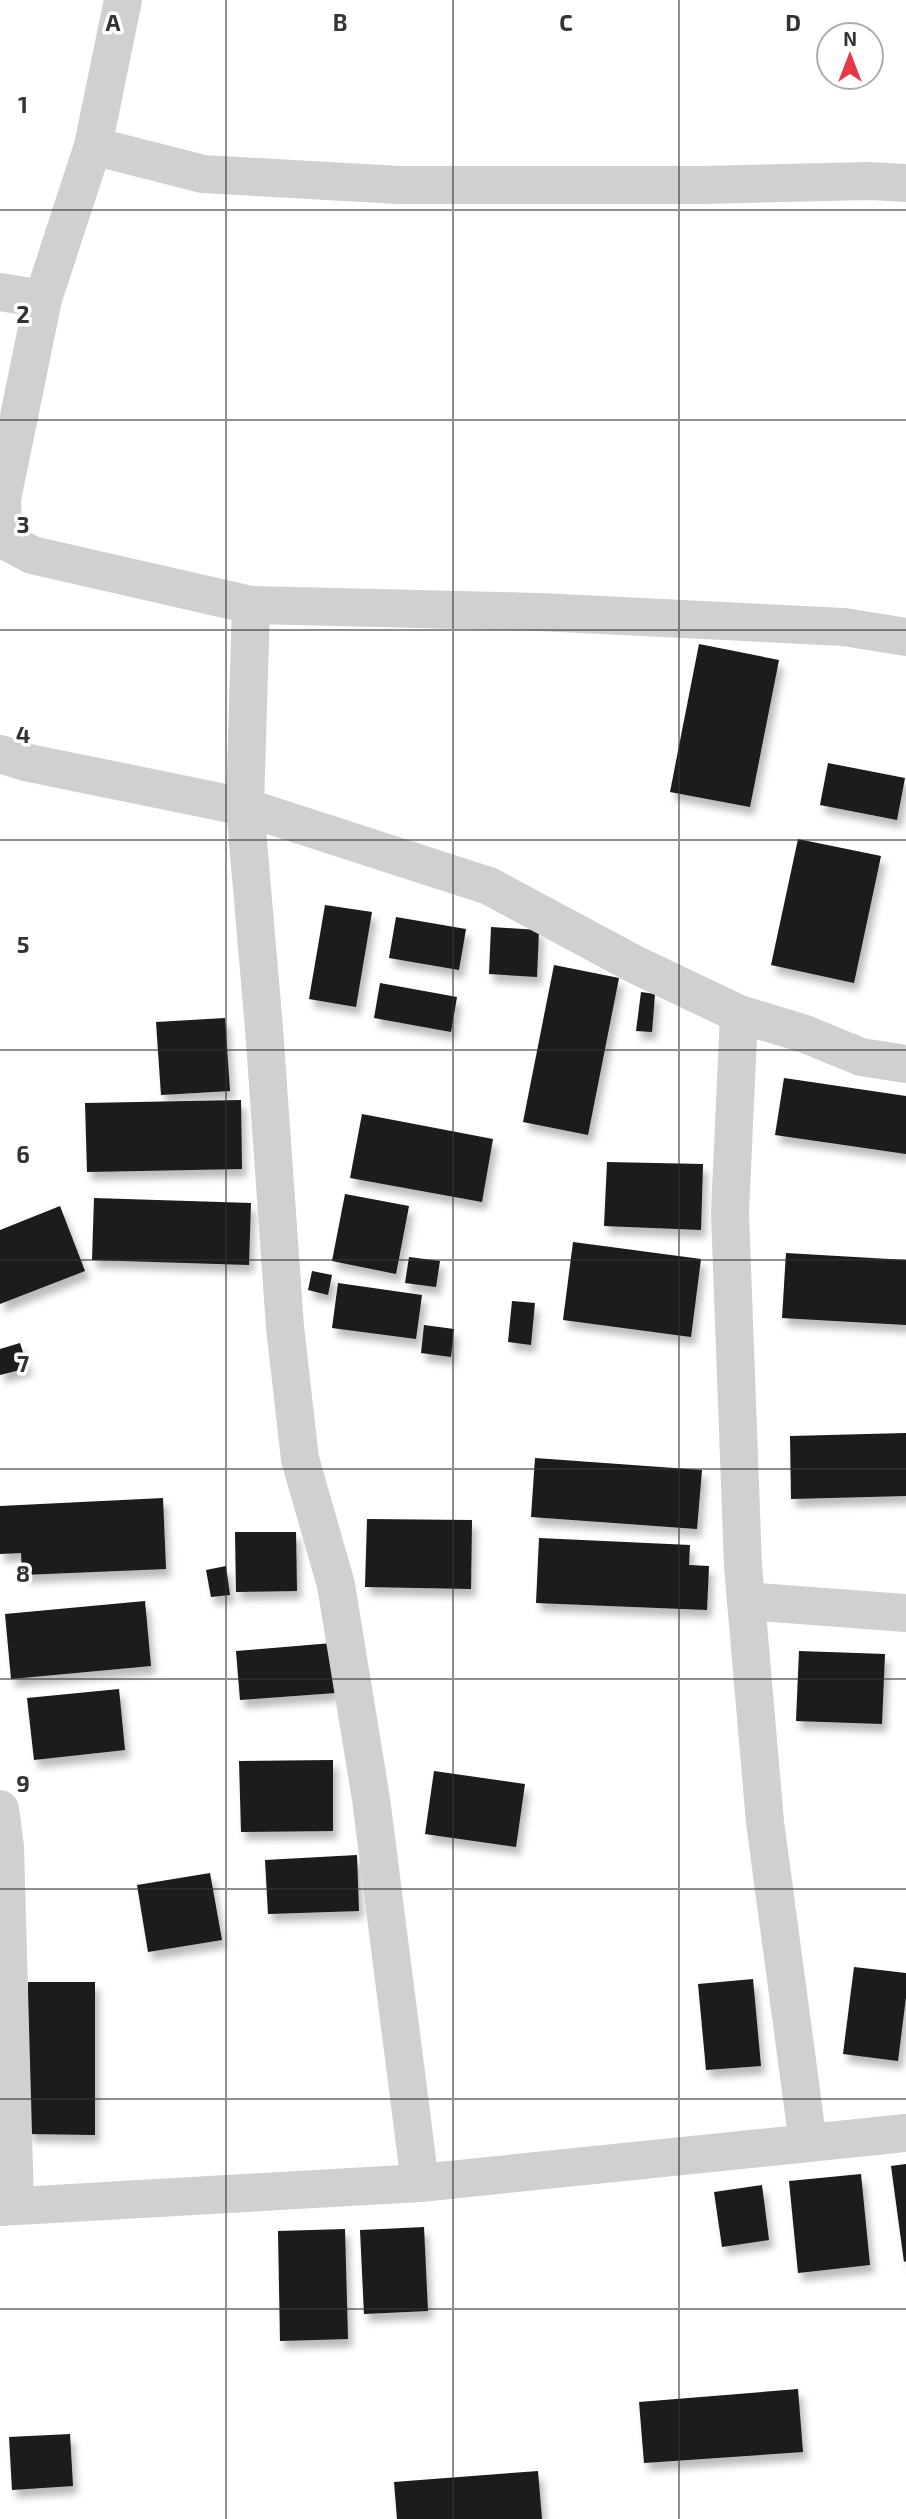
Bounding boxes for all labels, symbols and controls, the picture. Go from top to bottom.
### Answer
text: A [105,8,121,36]
text: B [333,8,347,36]
text: C [559,8,573,36]
text: D [785,8,801,36]
north arrow [815,21,885,91]
text: N [843,27,857,50]
text: 1 [18,90,28,118]
text: 2 [16,300,30,328]
text: 3 [16,510,30,538]
text: 4 [16,720,30,748]
text: 5 [17,930,29,958]
text: 6 [16,1140,30,1168]
text: 7 [17,1349,29,1377]
text: 8 [16,1559,30,1587]
text: 9 [16,1769,30,1797]

